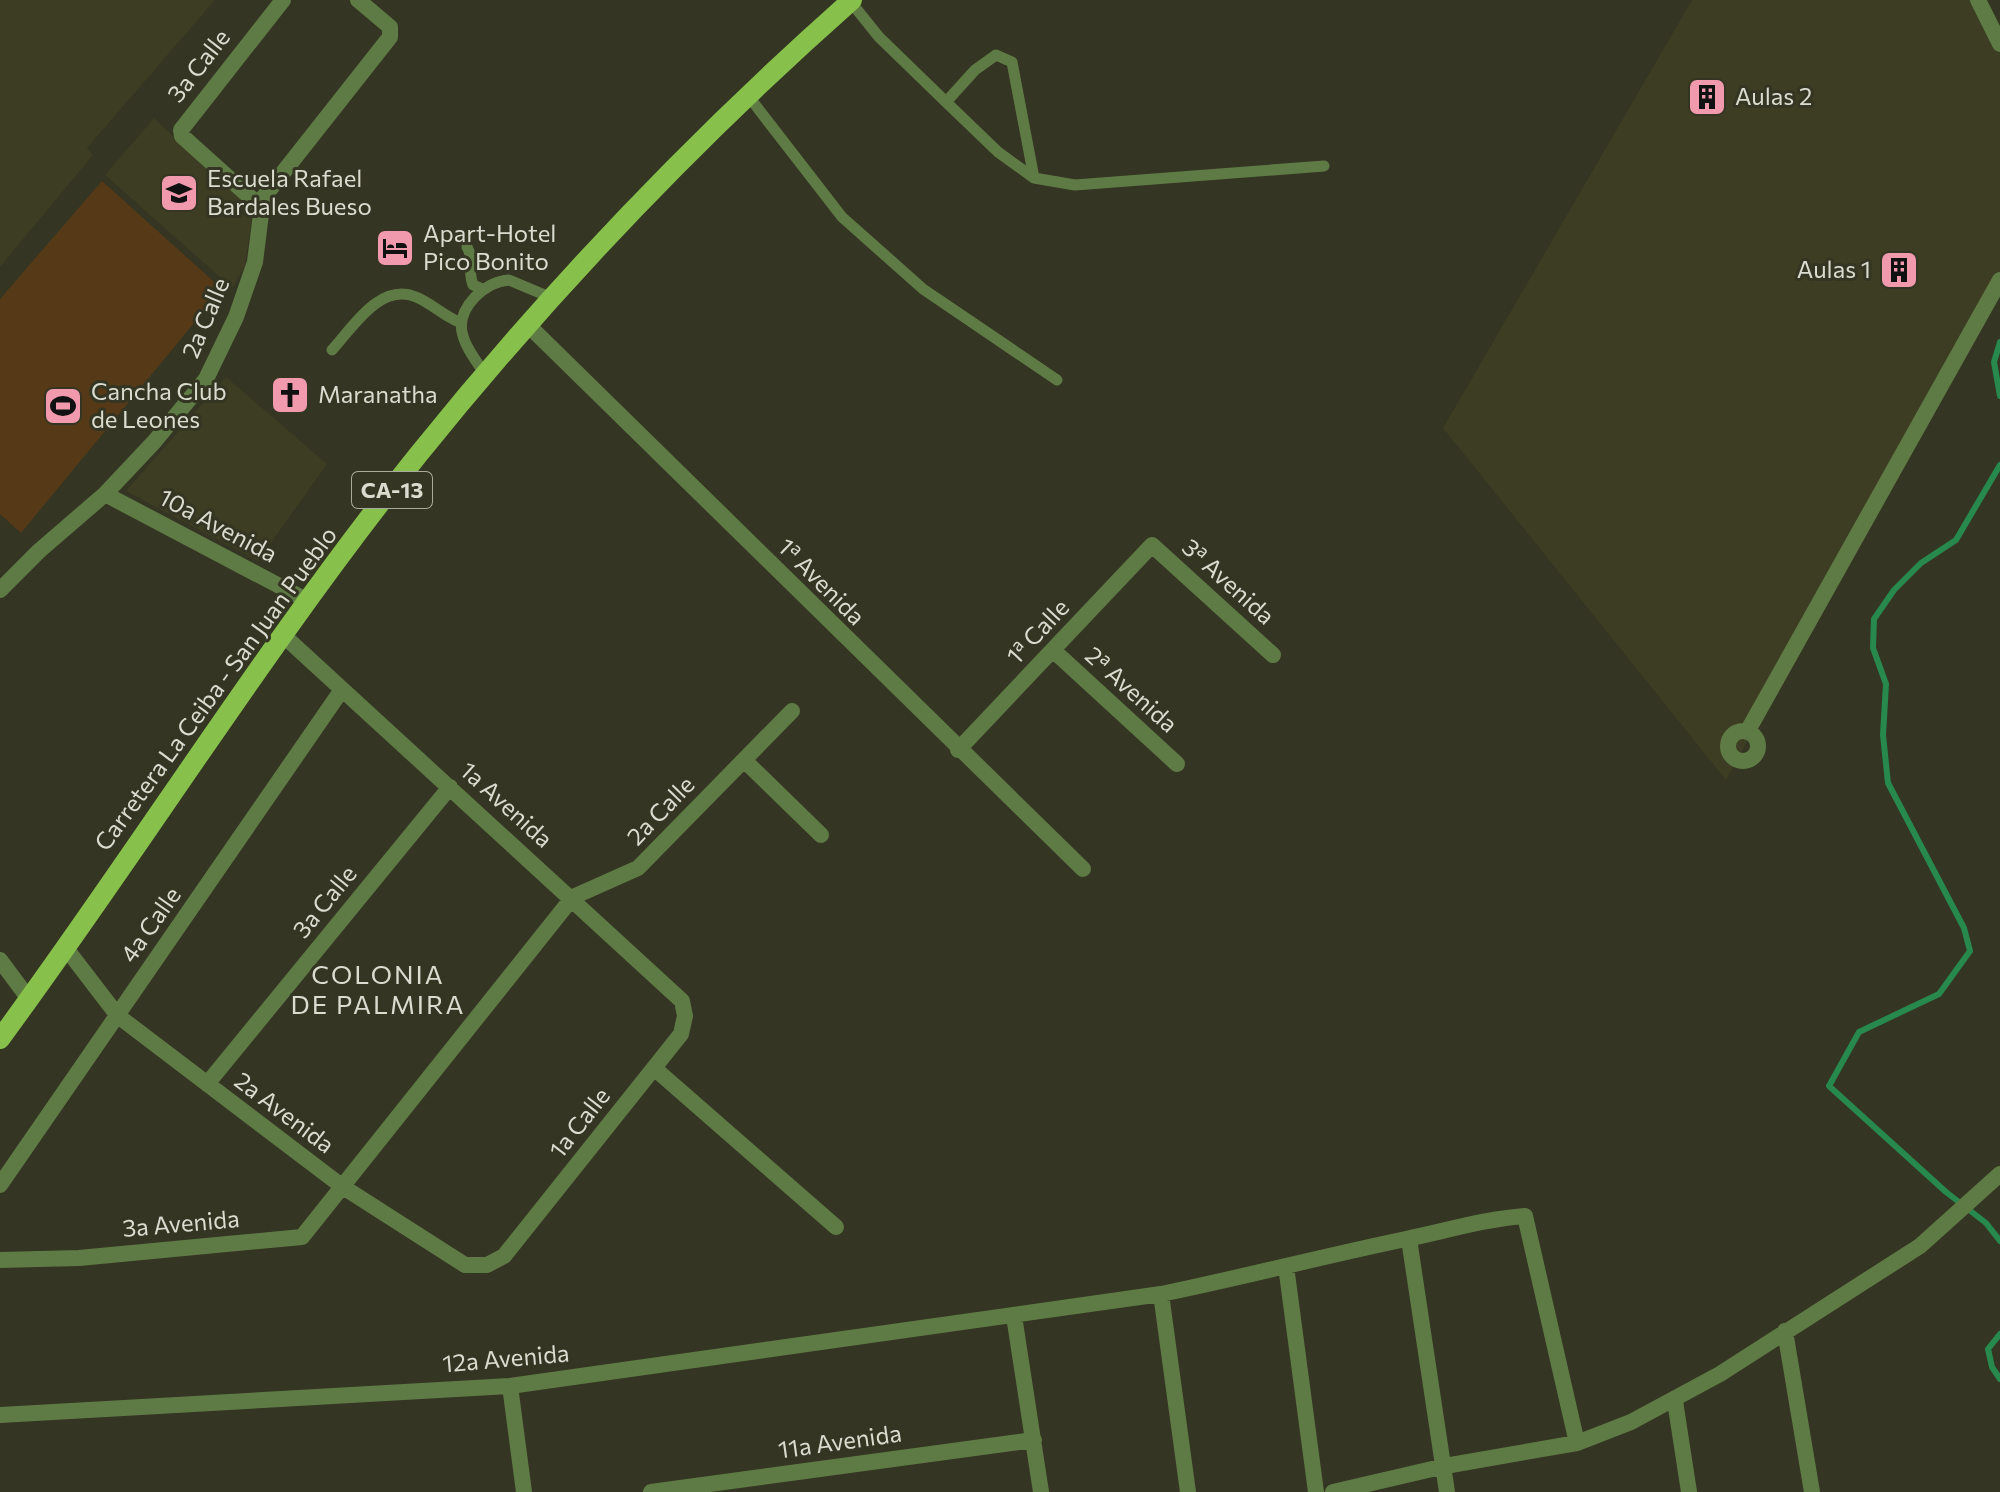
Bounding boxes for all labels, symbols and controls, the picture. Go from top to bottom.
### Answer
street label: 3a Calle [160,23,235,107]
building icon: Aulas 2 [1686,76,1728,118]
place label: Aulas 2 [1735,81,1812,110]
place label: Escuela Rafael Bardales Bueso [207,163,372,220]
school or university icon: Escuela Rafael Bardales Bueso [158,172,200,214]
place label: Apart-Hotel Pico Bonito [423,218,556,275]
hotel icon: Apart-Hotel Pico Bonito [374,227,416,269]
building icon: Aulas 1 [1878,249,1920,291]
place label: Aulas 1 [1797,254,1871,283]
street label: 2a Calle [175,273,234,362]
church icon: Maranatha [269,374,311,416]
place label: Cancha Club de Leones [91,376,227,433]
place label: Maranatha [318,379,438,408]
sports icon: Cancha Club de Leones [42,385,84,427]
road number: CA-13 [352,472,432,508]
street label: 10a Avenida [155,481,283,568]
street label: Carretera La Ceiba - San Juan Pueblo [87,520,342,856]
street label: 1ª Avenida [773,531,872,630]
street label: 3ª Avenida [1177,532,1281,630]
street label: 1ª Calle [1000,592,1074,669]
street label: 2ª Avenida [1080,640,1184,738]
street label: 1a Avenida [455,755,559,853]
street label: 2a Calle [620,770,700,850]
street label: 3a Calle [286,859,362,943]
street label: 4a Calle [113,881,186,967]
district label: COLONIA DE PALMIRA [291,958,465,1019]
street label: 2a Avenida [229,1065,340,1159]
street label: 1a Calle [542,1081,615,1163]
street label: 3a Avenida [121,1203,241,1242]
street label: 12a Avenida [441,1338,571,1377]
street label: 11a Avenida [776,1418,903,1464]

